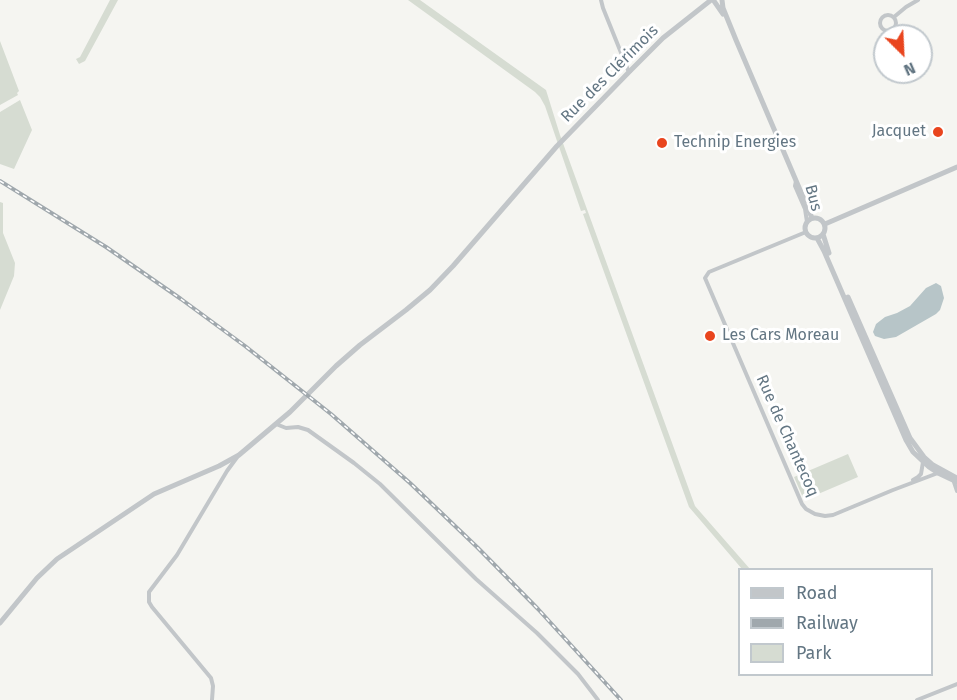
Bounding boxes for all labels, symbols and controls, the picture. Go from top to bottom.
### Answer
street label: Rue des Clérimois [557,21,663,127]
north arrow [873,24,933,84]
text: N [901,58,918,80]
place label: Jacquet [872,122,926,142]
marker: Jacquet [931,125,945,139]
place label: Technip Energies [674,133,796,153]
marker: Technip Energies [655,136,669,150]
street label: Bus [800,183,826,213]
place label: Les Cars Moreau [722,326,839,346]
marker: Les Cars Moreau [703,329,717,343]
street label: Rue de Chantecoq [752,372,822,500]
legend [738,568,933,676]
text: Road [796,582,838,604]
text: Railway [796,612,858,634]
text: Park [796,642,831,664]

